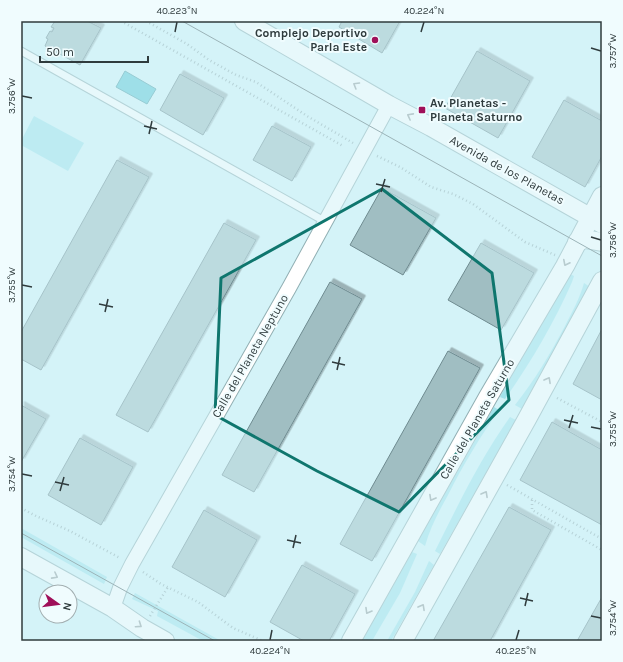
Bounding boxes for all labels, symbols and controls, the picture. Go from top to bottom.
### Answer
text: 40.223°N [156,5,198,17]
text: 40.224°N [404,5,444,17]
place label: Complejo Deportivo Parla Este [255,26,367,54]
text: 3.757°W [607,33,619,69]
marker: Complejo Deportivo Parla Este [370,35,380,45]
scale bar [40,38,148,64]
text: 50 m [46,45,74,59]
text: 3.756°W [6,78,18,114]
one-way arrow [353,82,360,89]
place label: Av. Planetas - Planeta Saturno [430,96,522,124]
marker: Av. Planetas - Planeta Saturno [417,105,427,115]
one-way arrow [406,113,414,121]
street label: Avenida de los Planetas [447,133,567,207]
text: 3.756°W [607,222,619,258]
one-way arrow [563,259,571,267]
text: 3.755°W [6,267,18,303]
street label: Calle del Planeta Neptuno [209,292,291,420]
street label: Calle del Planeta Saturno [437,356,517,482]
one-way arrow [543,377,551,384]
text: 3.755°W [607,411,619,447]
text: 3.754°W [6,456,18,492]
one-way arrow [481,490,488,498]
one-way arrow [429,494,437,501]
one-way arrow [51,571,59,578]
north arrow [38,584,78,624]
text: 3.754°W [607,600,619,636]
text: N [60,601,74,612]
one-way arrow [417,604,424,611]
one-way arrow [366,607,373,614]
one-way arrow [134,620,141,627]
text: 40.224°N [250,645,290,657]
text: 40.225°N [496,645,536,657]

